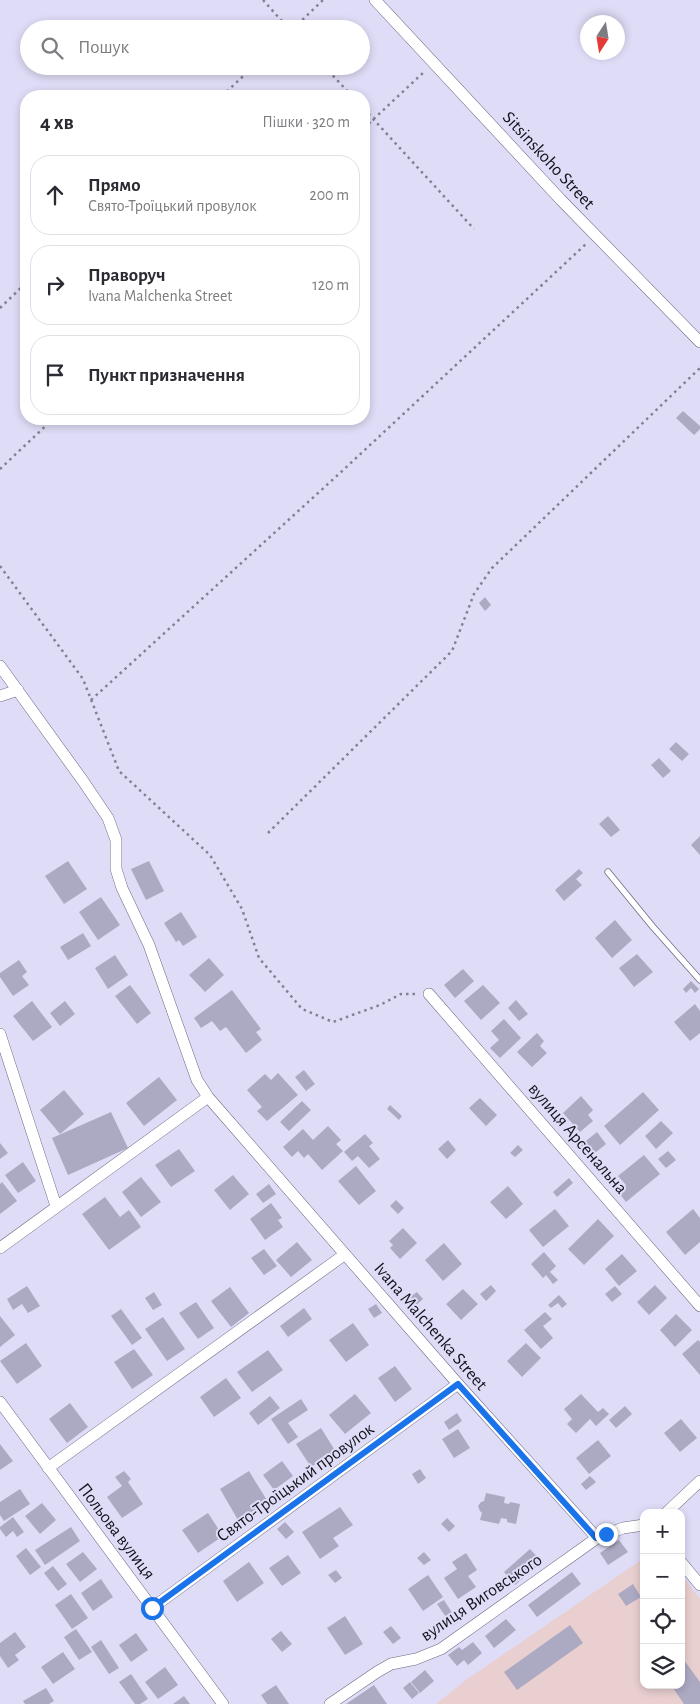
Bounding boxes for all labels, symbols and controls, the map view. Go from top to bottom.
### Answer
north arrow [580,15,625,60]
search box [20,20,370,75]
icon: search [38,34,66,62]
text: Пошук [78,38,129,57]
street label: Sitsinskoho Street [499,109,598,213]
text: 4 хв [40,112,74,133]
text: Пішки · 320 m [262,114,350,130]
text: Прямо [88,176,141,195]
icon: ahead [41,181,69,209]
text: 200 m [309,187,349,203]
text: Свято-Троїцький провулок [88,198,257,214]
text: Праворуч [88,266,166,285]
icon: right [41,271,69,299]
text: 120 m [312,277,349,293]
text: Ivana Malchenka Street [88,288,232,304]
icon: arrive [41,361,69,389]
text: Пункт призначення [88,366,245,385]
street label: вулиця Арсенальна [524,1080,630,1198]
street label: Ivana Malchenka Street [370,1259,491,1394]
street label: Свято-Троїцький провулок [214,1419,378,1546]
street label: Польова вулиця [74,1480,158,1583]
map controls [640,1509,685,1689]
button: + [640,1509,685,1554]
route end [595,1523,618,1546]
street label: вулиця Виговського [418,1551,545,1645]
button: − [640,1554,685,1599]
route start [141,1597,164,1620]
button: locate [640,1599,685,1644]
button: layers [640,1644,685,1689]

